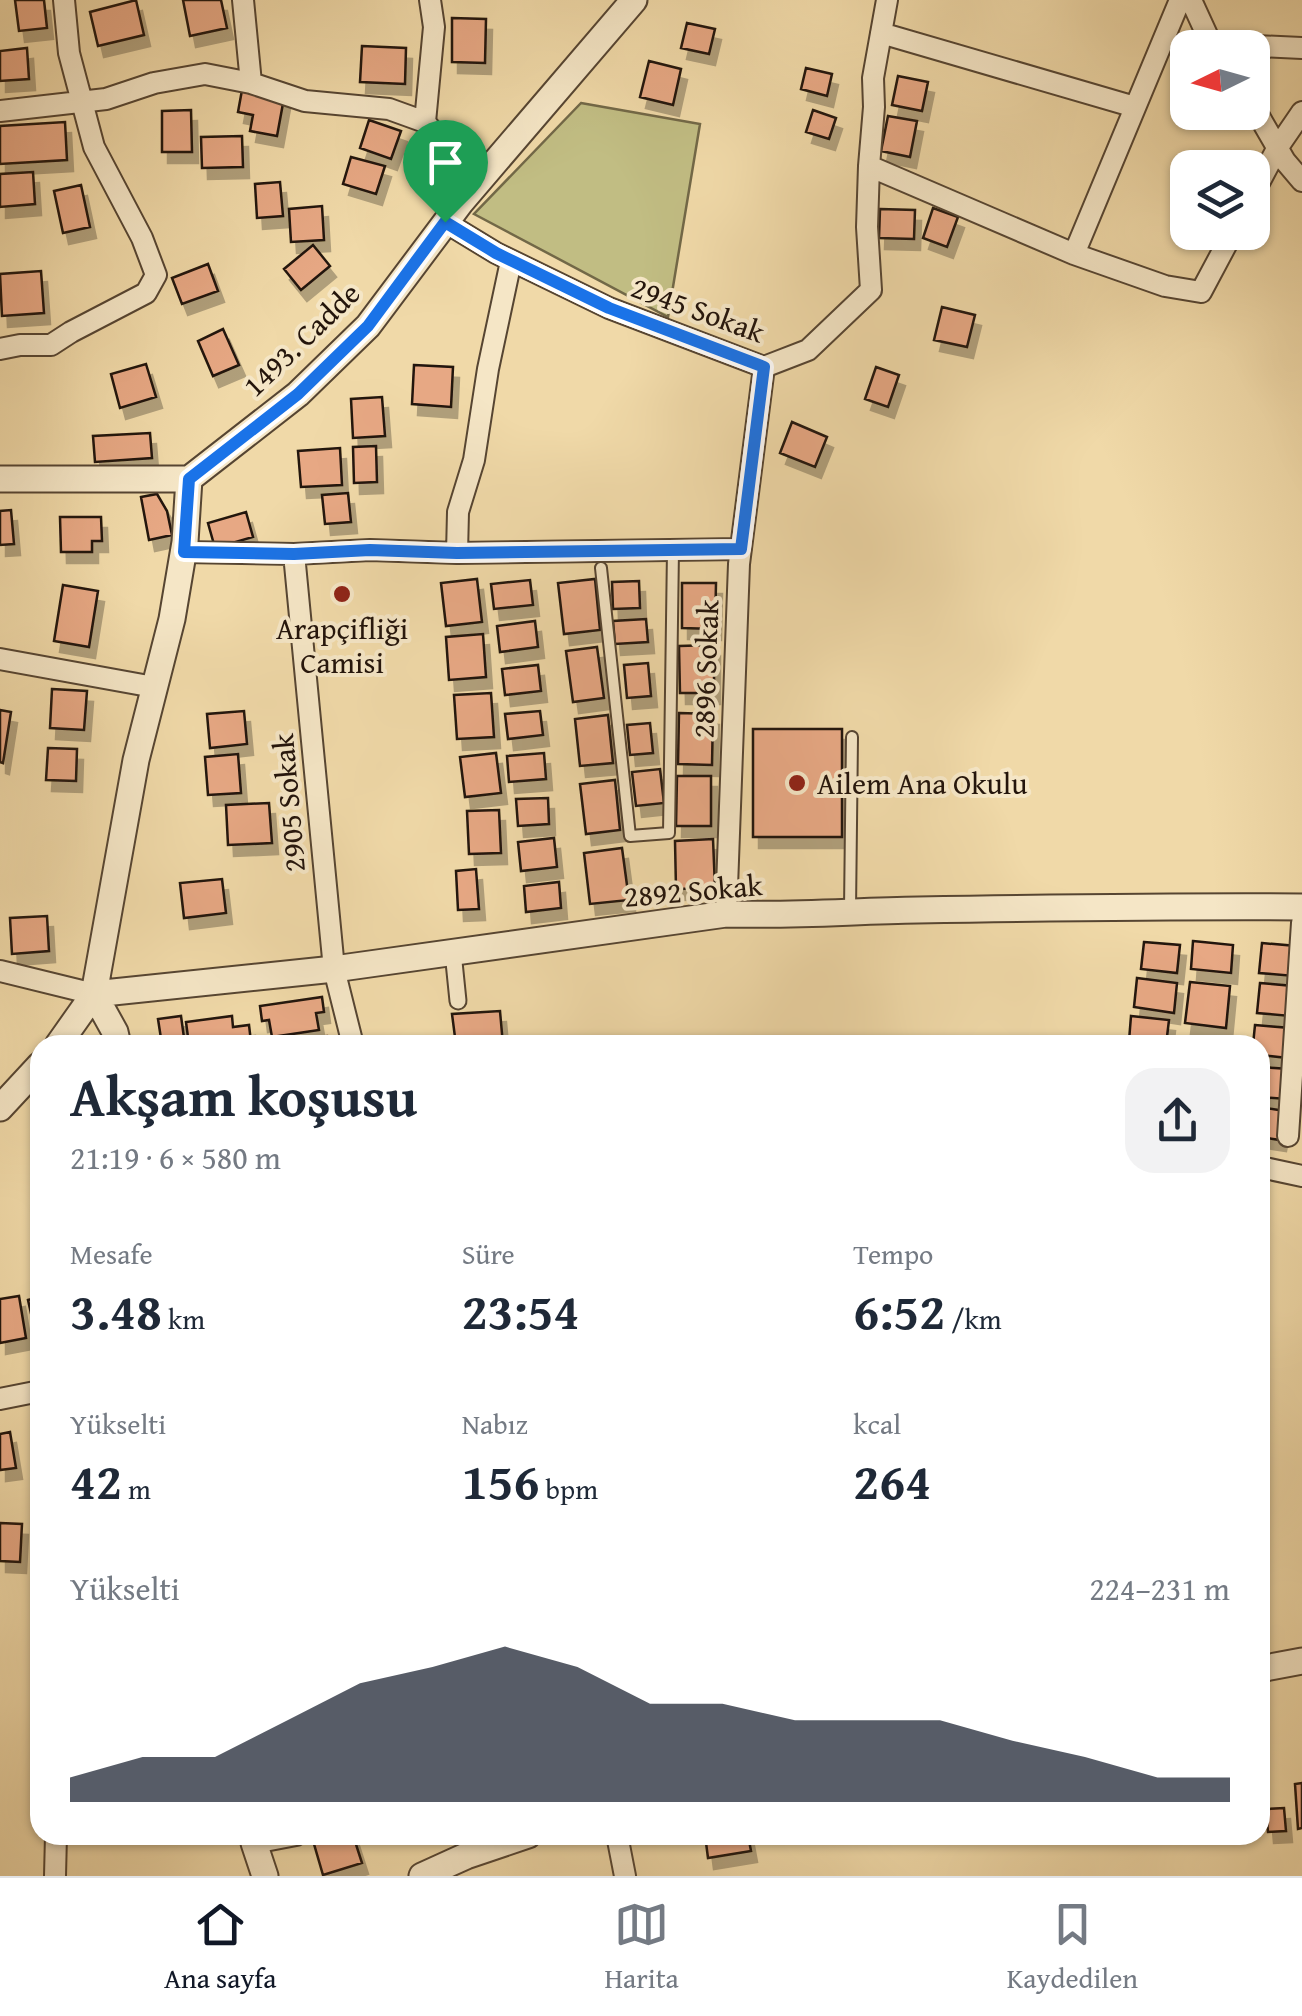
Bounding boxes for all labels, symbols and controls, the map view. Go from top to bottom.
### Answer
north arrow [1170,30,1270,130]
map controls [1170,30,1270,250]
pin [403,120,488,223]
icon: arrive [418,135,473,190]
button: layers [1170,150,1270,250]
street label: 2945 Sokak [625,265,772,354]
street label: 1493. Cadde [232,272,370,406]
marker: Arapçifliği Camisi [331,583,353,605]
street label: 2896 Sokak [681,598,729,739]
place label: Arapçifliği Camisi [276,606,408,684]
street label: 2905 Sokak [260,731,316,874]
place label: Ailem Ana Okulu [817,761,1028,805]
marker: Ailem Ana Okulu [786,772,808,794]
street label: 2892 Sokak [622,862,765,918]
text: Akşam koşusu [70,1056,417,1136]
button: share [1125,1068,1230,1173]
text: 21:19 · 6 × 580 m [70,1134,281,1181]
text: Mesafe [70,1233,153,1274]
text: Süre [462,1233,515,1274]
text: Tempo [853,1233,933,1274]
text: 3.48 [70,1274,162,1347]
text: 23:54 [462,1274,579,1347]
text: 6:52 [853,1274,945,1347]
text: km [162,1298,205,1339]
text: /km [945,1298,1002,1339]
text: Yükselti [70,1403,166,1444]
text: Nabız [462,1403,528,1444]
text: kcal [853,1403,901,1444]
text: 42 [70,1444,122,1517]
text: 156 [462,1444,539,1517]
text: 264 [853,1444,931,1517]
text: m [122,1468,151,1509]
text: bpm [539,1468,598,1509]
text: Yükselti [70,1565,180,1612]
text: 224–231 m [1089,1565,1230,1612]
tab: Ana sayfa [164,1897,277,1998]
tab: Harita [604,1897,679,1998]
tab: Kaydedilen [1007,1897,1138,1998]

